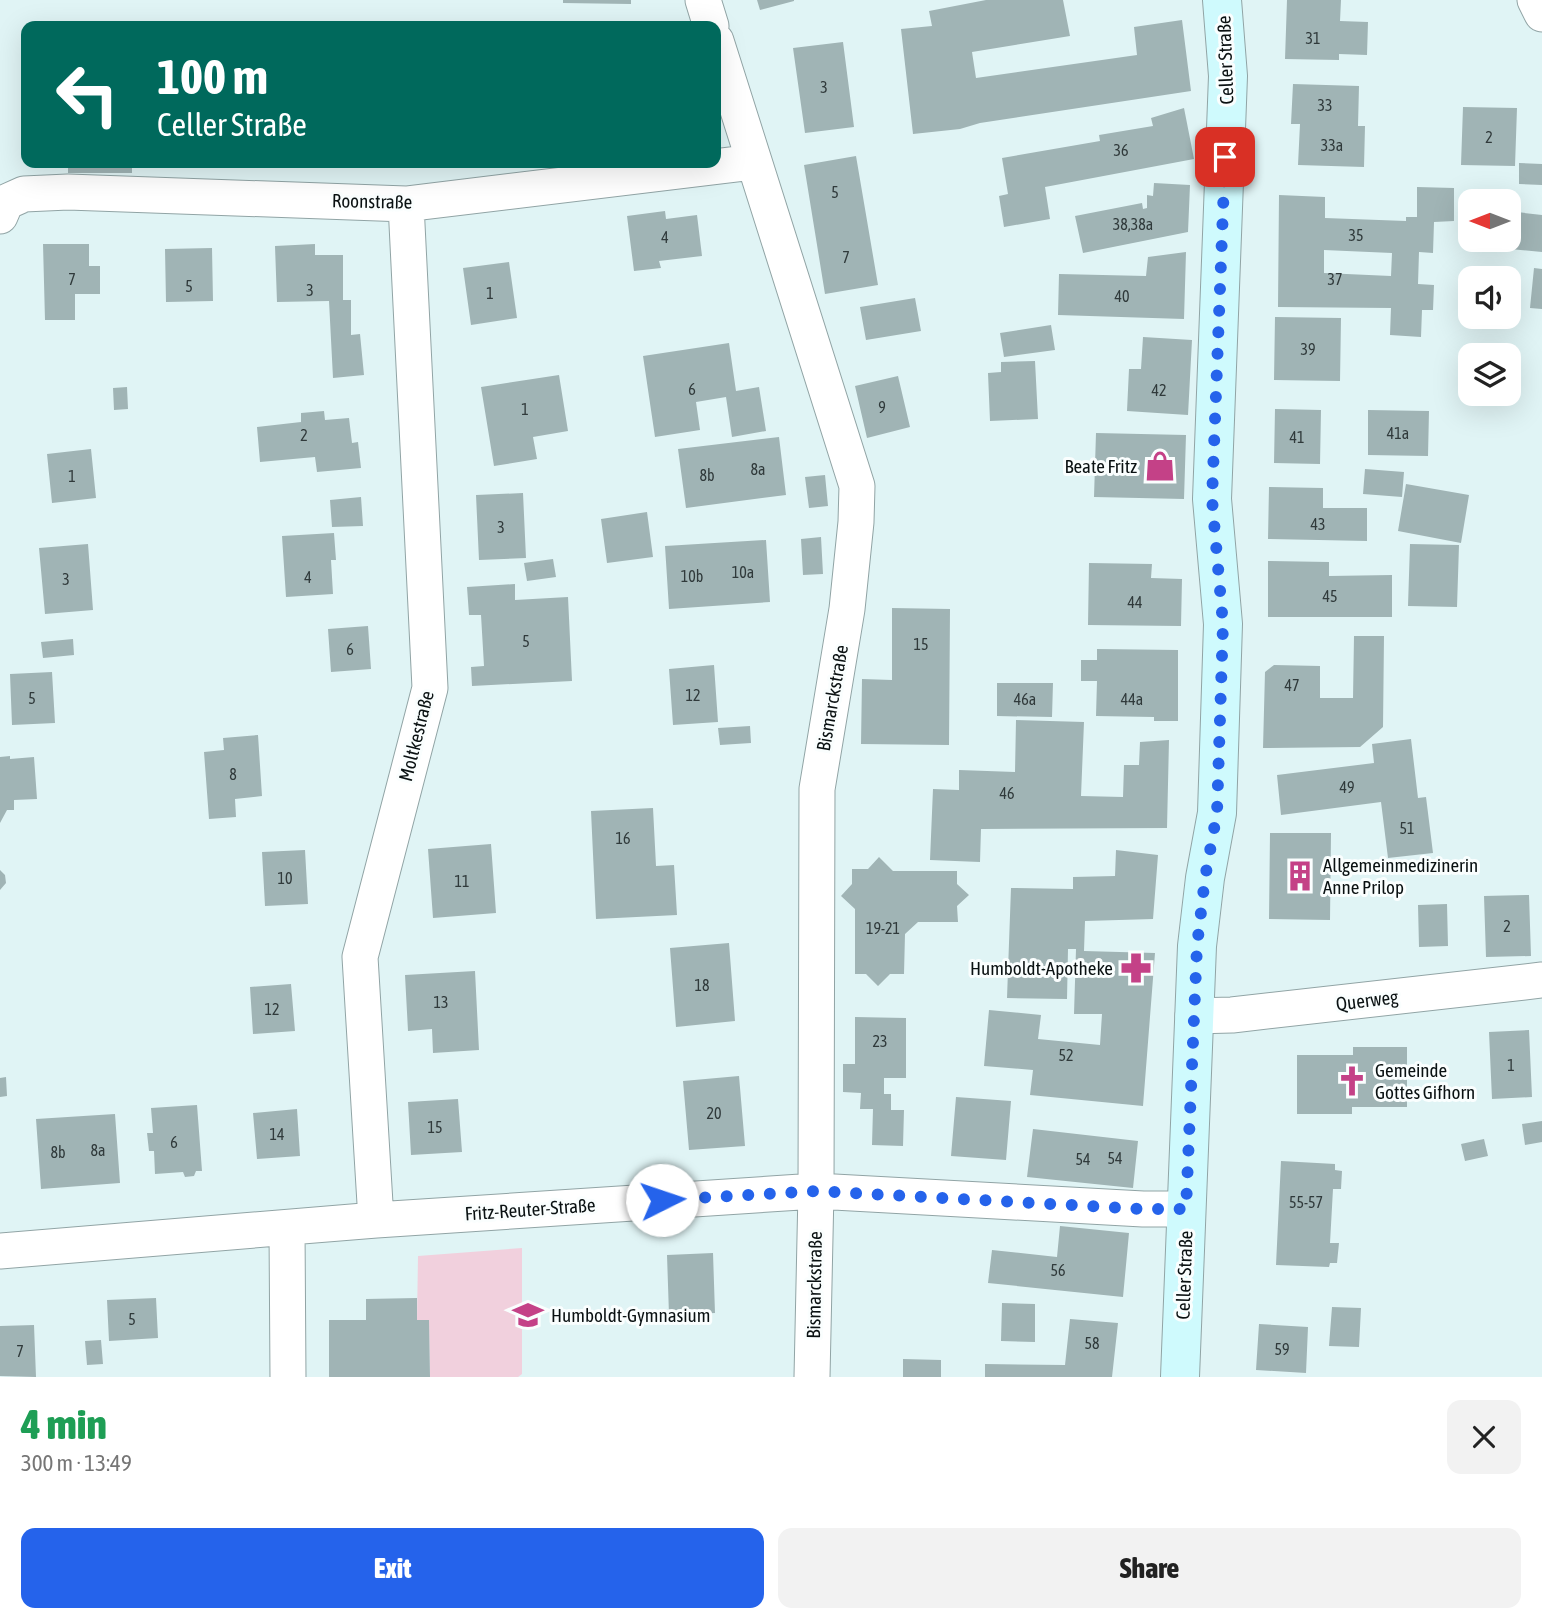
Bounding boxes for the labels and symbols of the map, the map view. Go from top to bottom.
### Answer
street label: Celler Straße [1212,15,1238,105]
house number: 31 [1305,29,1321,47]
house number: 3 [820,78,828,96]
house number: 33 [1317,96,1333,114]
pin [1195,127,1255,187]
house number: 2 [1485,128,1493,146]
house number: 33a [1321,136,1343,154]
house number: 36 [1113,141,1129,159]
house number: 5 [831,183,839,201]
street label: Roonstraße [332,189,412,213]
north arrow [1458,189,1521,252]
house number: 38,38a [1113,215,1153,233]
house number: 35 [1348,226,1364,244]
house number: 4 [661,228,669,246]
house number: 7 [842,248,850,266]
house number: 7 [68,270,76,288]
house number: 37 [1327,270,1343,288]
house number: 5 [185,277,193,295]
house number: 3 [306,281,314,299]
house number: 1 [486,284,494,302]
house number: 40 [1114,287,1130,305]
house number: 39 [1300,340,1316,358]
house number: 6 [688,380,696,398]
house number: 42 [1151,381,1167,399]
house number: 9 [878,398,886,416]
house number: 1 [521,400,529,418]
house number: 41a [1387,424,1409,442]
house number: 2 [300,426,308,444]
house number: 41 [1289,428,1305,446]
shop icon: Beate Fritz [1143,449,1177,483]
place label: Beate Fritz [1064,455,1137,477]
house number: 8a [751,460,765,478]
house number: 8b [699,466,715,484]
house number: 1 [68,467,76,485]
house number: 43 [1310,515,1326,533]
house number: 3 [497,518,505,536]
house number: 10a [732,563,754,581]
house number: 10b [681,567,703,585]
house number: 4 [304,568,312,586]
house number: 3 [62,570,70,588]
house number: 45 [1322,587,1338,605]
house number: 44 [1127,593,1143,611]
house number: 5 [522,632,530,650]
house number: 15 [913,635,929,653]
house number: 6 [346,640,354,658]
street label: Bismarckstraße [812,643,852,753]
house number: 47 [1284,676,1300,694]
house number: 12 [685,686,701,704]
street label: Moltkestraße [394,688,438,784]
house number: 5 [28,689,36,707]
house number: 46a [1014,690,1036,708]
house number: 44a [1121,690,1143,708]
house number: 8 [229,765,237,783]
house number: 49 [1339,778,1355,796]
house number: 46 [999,784,1015,802]
house number: 51 [1399,819,1415,837]
house number: 16 [615,829,631,847]
place label: Allgemeinmedizinerin Anne Prilop [1323,854,1478,898]
building icon: Allgemeinmedizinerin Anne Prilop [1283,859,1317,893]
house number: 10 [277,869,293,887]
house number: 11 [454,872,470,890]
house number: 2 [1503,917,1511,935]
house number: 19-21 [866,919,900,937]
pharmacy icon: Humboldt-Apotheke [1119,951,1153,985]
place label: Humboldt-Apotheke [970,957,1113,979]
house number: 18 [694,976,710,994]
street label: Querweg [1335,985,1400,1015]
house number: 13 [433,993,449,1011]
house number: 12 [264,1000,280,1018]
house number: 23 [872,1032,888,1050]
house number: 52 [1058,1046,1074,1064]
house number: 1 [1507,1056,1515,1074]
place label: Gemeinde Gottes Gifhorn [1375,1059,1475,1103]
church icon: Gemeinde Gottes Gifhorn [1335,1064,1369,1098]
house number: 20 [706,1104,722,1122]
house number: 15 [427,1118,443,1136]
house number: 14 [269,1125,285,1143]
house number: 6 [170,1133,178,1151]
house number: 8a [91,1141,105,1159]
house number: 8b [50,1143,66,1161]
house number: 54 [1107,1149,1123,1167]
house number: 54 [1075,1150,1091,1168]
position arrow [625,1163,699,1237]
street label: Fritz-Reuter-Straße [464,1193,596,1225]
house number: 55-57 [1289,1193,1323,1211]
street label: Celler Straße [1171,1230,1197,1320]
street label: Bismarckstraße [802,1231,826,1339]
house number: 56 [1050,1261,1066,1279]
school or university icon: Humboldt-Gymnasium [511,1298,545,1332]
place label: Humboldt-Gymnasium [551,1304,710,1326]
house number: 5 [128,1310,136,1328]
house number: 58 [1084,1334,1100,1352]
house number: 59 [1274,1340,1290,1358]
house number: 7 [16,1342,24,1360]

